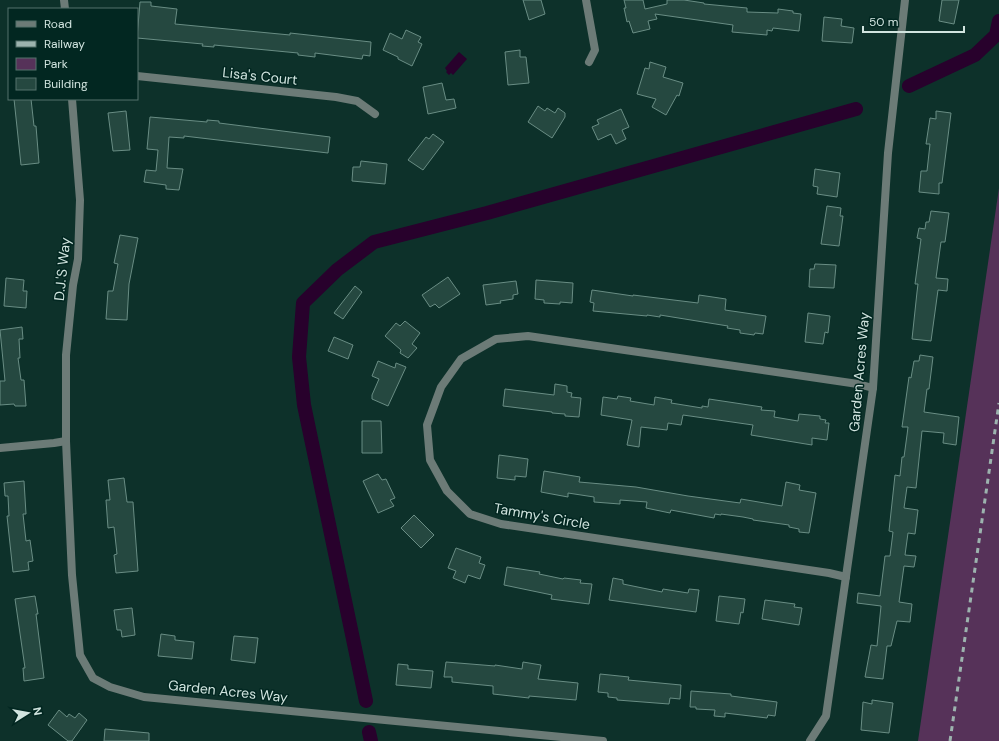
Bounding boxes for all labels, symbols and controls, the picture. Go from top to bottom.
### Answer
legend [8,8,138,100]
scale bar [863,8,964,34]
text: 50 m [869,14,898,30]
text: Road [44,16,72,32]
text: Railway [44,36,85,52]
text: Park [44,56,68,72]
street label: Lisa's Court [222,63,298,89]
text: Building [44,76,88,92]
street label: D.J.'S Way [50,236,74,302]
street label: Garden Acres Way [845,311,873,433]
street label: Tammy's Circle [493,499,592,533]
street label: Garden Acres Way [167,676,289,706]
north arrow [8,693,48,733]
text: N [30,706,45,716]

